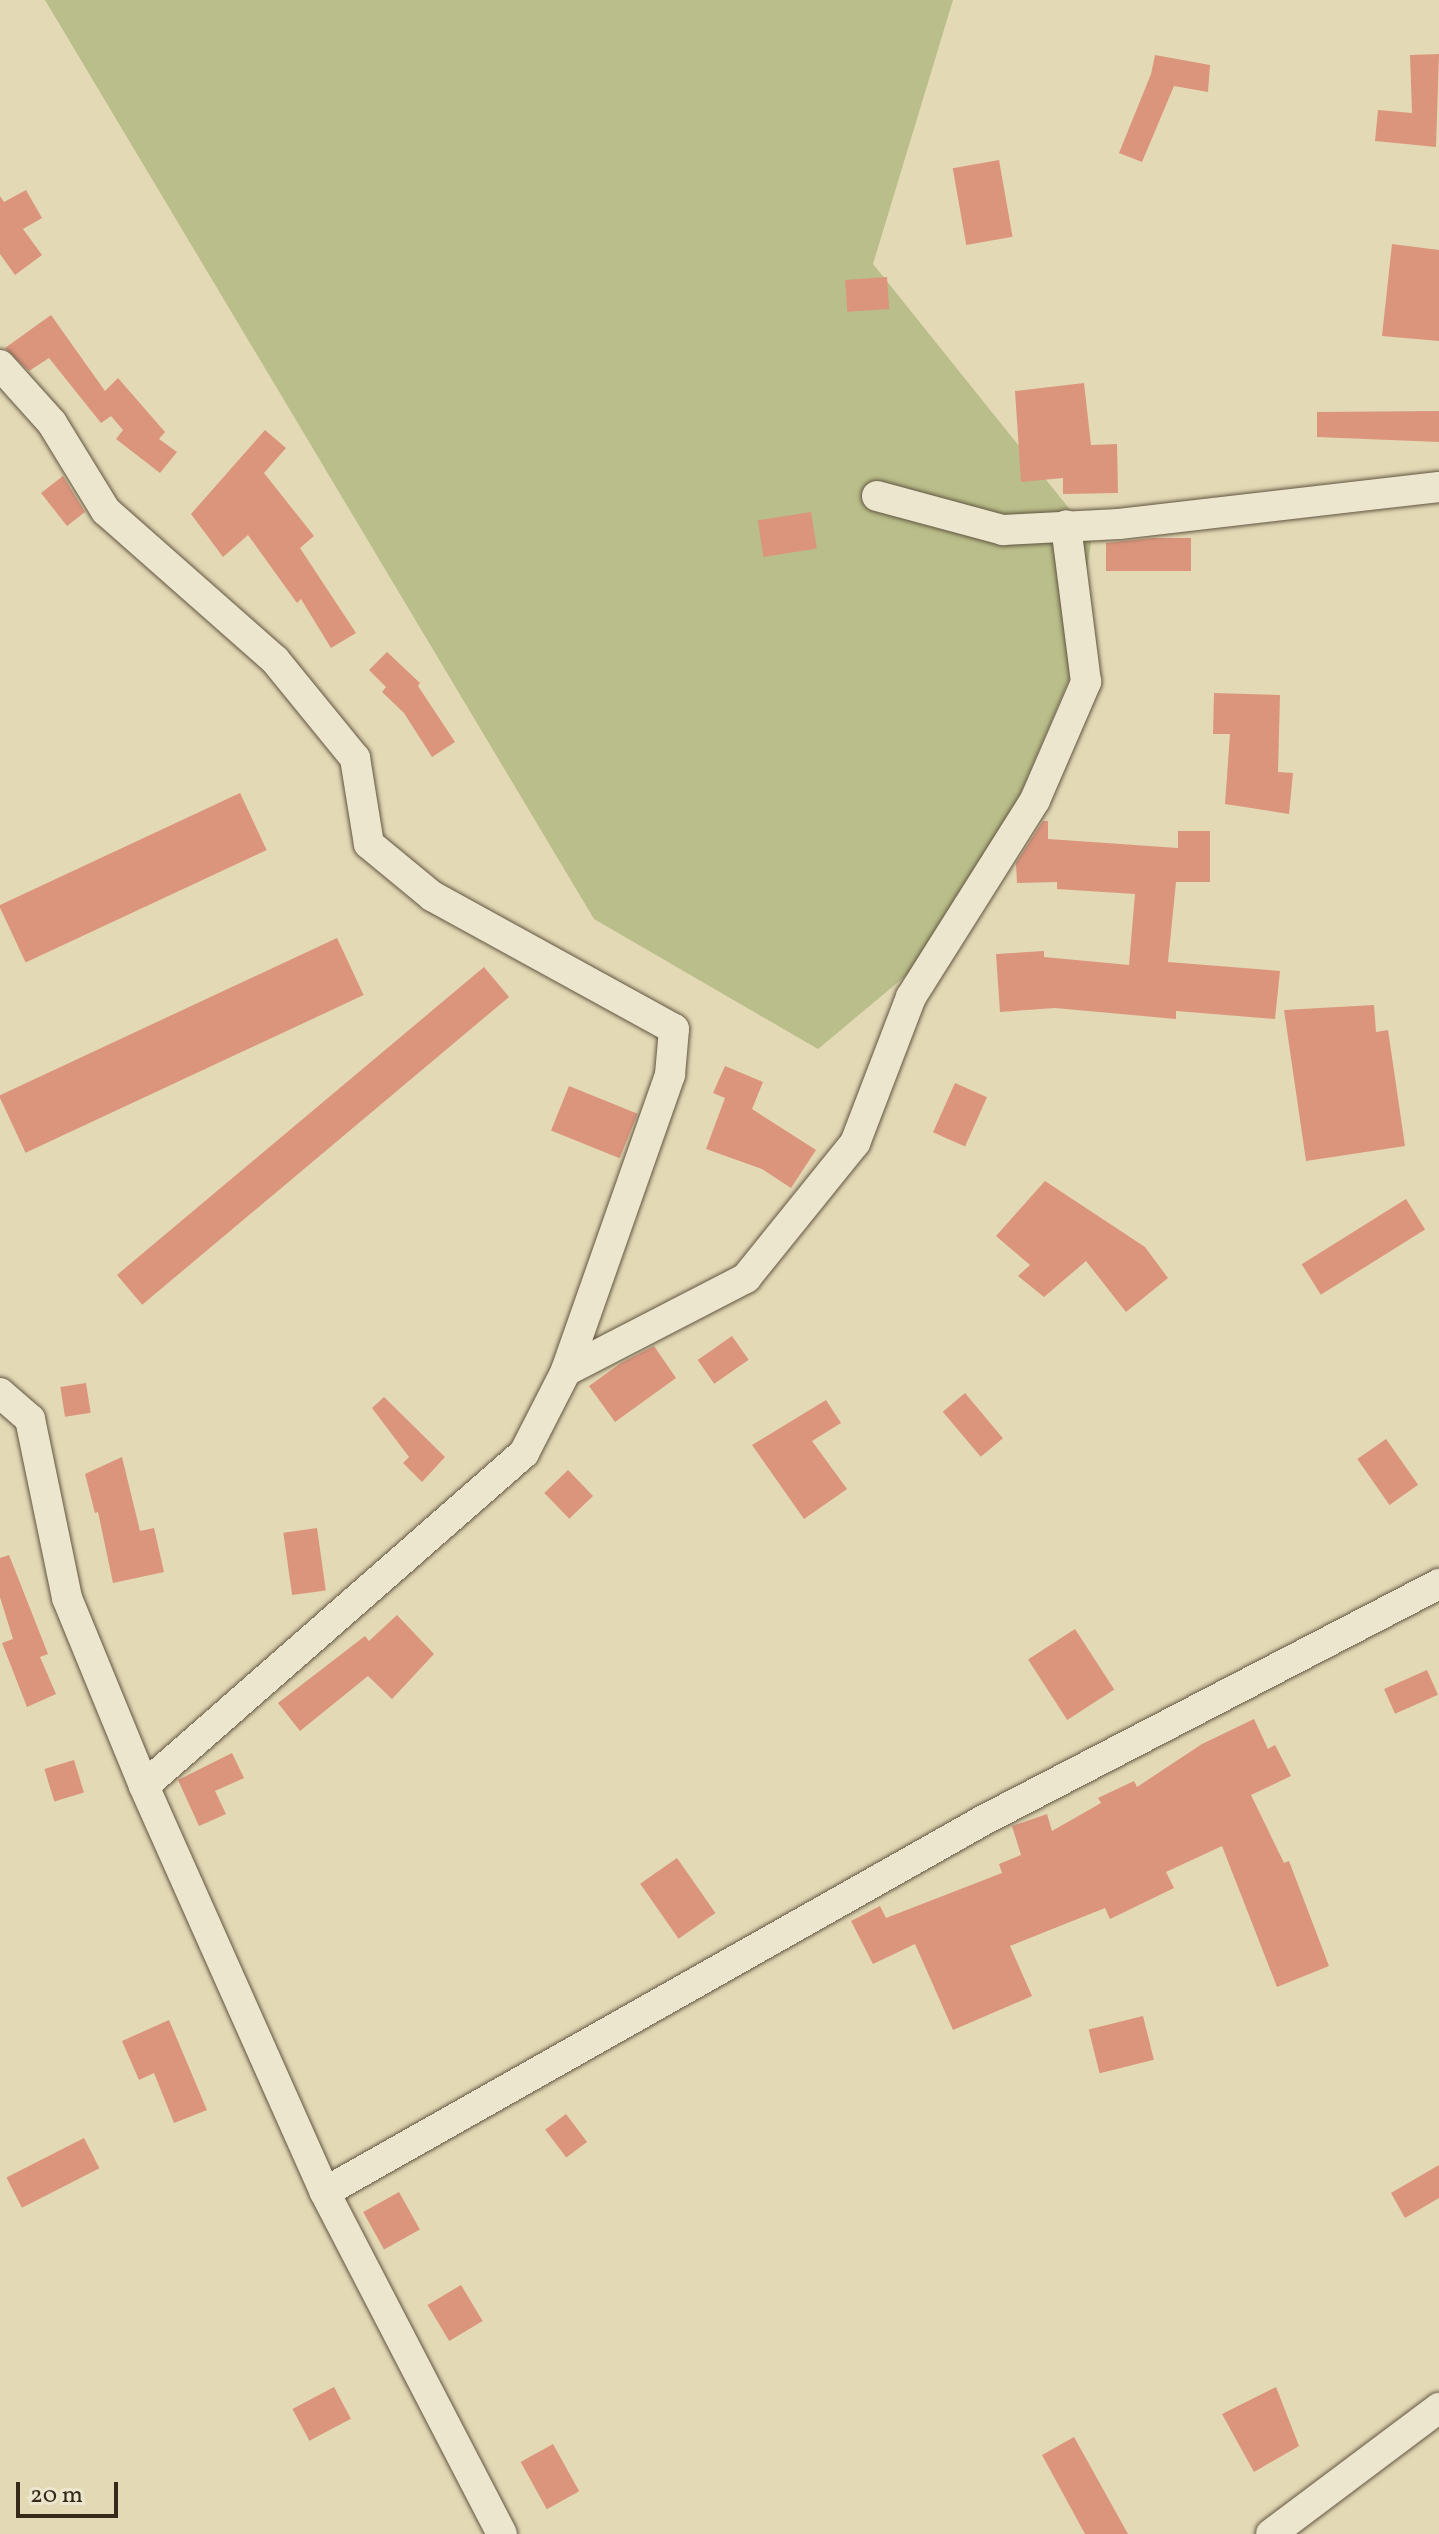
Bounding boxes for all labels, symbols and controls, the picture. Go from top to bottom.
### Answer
scale bar [20,2466,122,2516]
text: 20 m [30,2479,83,2513]

